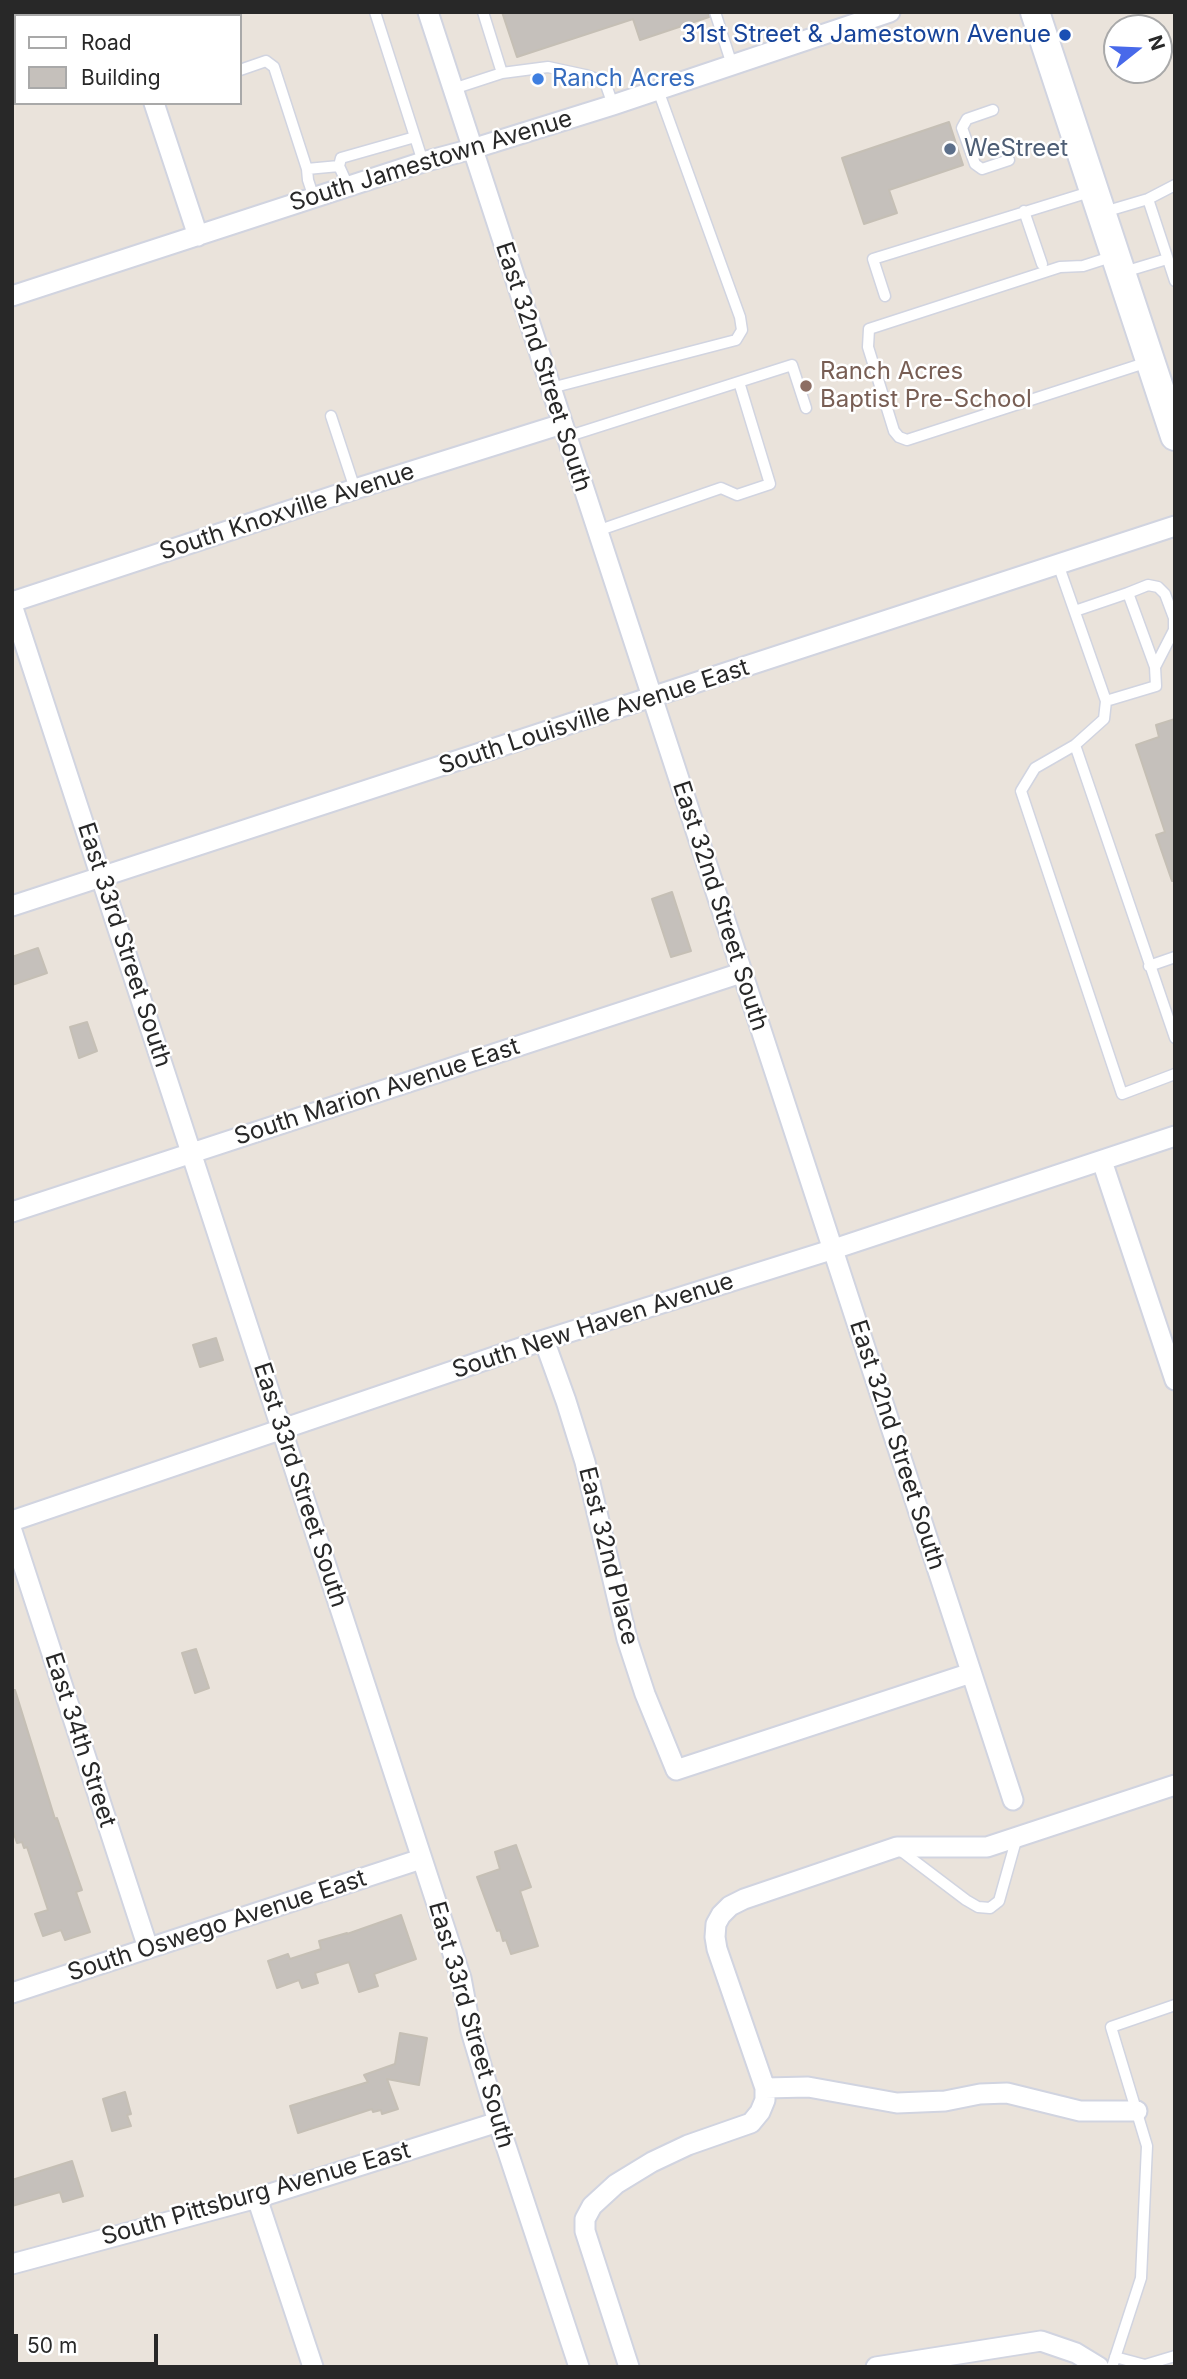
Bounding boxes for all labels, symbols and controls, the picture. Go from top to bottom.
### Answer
legend [14,14,242,105]
north arrow [1103,14,1173,84]
place label: 31st Street & Jamestown Avenue [681,21,1051,49]
marker: 31st Street & Jamestown Avenue [1057,27,1073,43]
text: Road [81,30,132,55]
text: N [1143,33,1170,53]
text: Building [81,65,161,90]
place label: Ranch Acres [552,65,695,93]
marker: Ranch Acres [530,71,546,87]
street label: South Jamestown Avenue [286,104,576,218]
place label: WeStreet [964,135,1068,163]
marker: WeStreet [942,141,958,157]
street label: East 32nd Street South [489,239,597,495]
place label: Ranch Acres Baptist Pre-School [820,358,1032,414]
marker: Ranch Acres Baptist Pre-School [798,378,814,394]
street label: South Knoxville Avenue [156,457,418,567]
street label: South Louisville Avenue East [435,653,753,781]
street label: East 32nd Street South [666,778,774,1034]
street label: East 33rd Street South [71,819,177,1071]
street label: South Marion Avenue East [231,1032,523,1152]
street label: South New Haven Avenue [449,1267,737,1385]
street label: East 32nd Street South [843,1317,951,1573]
street label: East 33rd Street South [247,1359,353,1611]
street label: East 32nd Place [572,1464,644,1648]
street label: East 34th Street [38,1649,122,1831]
street label: South Oswego Avenue East [64,1864,370,1988]
street label: East 33rd Street South [422,1898,520,2152]
street label: South Pittsburg Avenue East [98,2136,414,2252]
scale bar [18,2320,161,2364]
text: 50 m [27,2333,77,2358]

